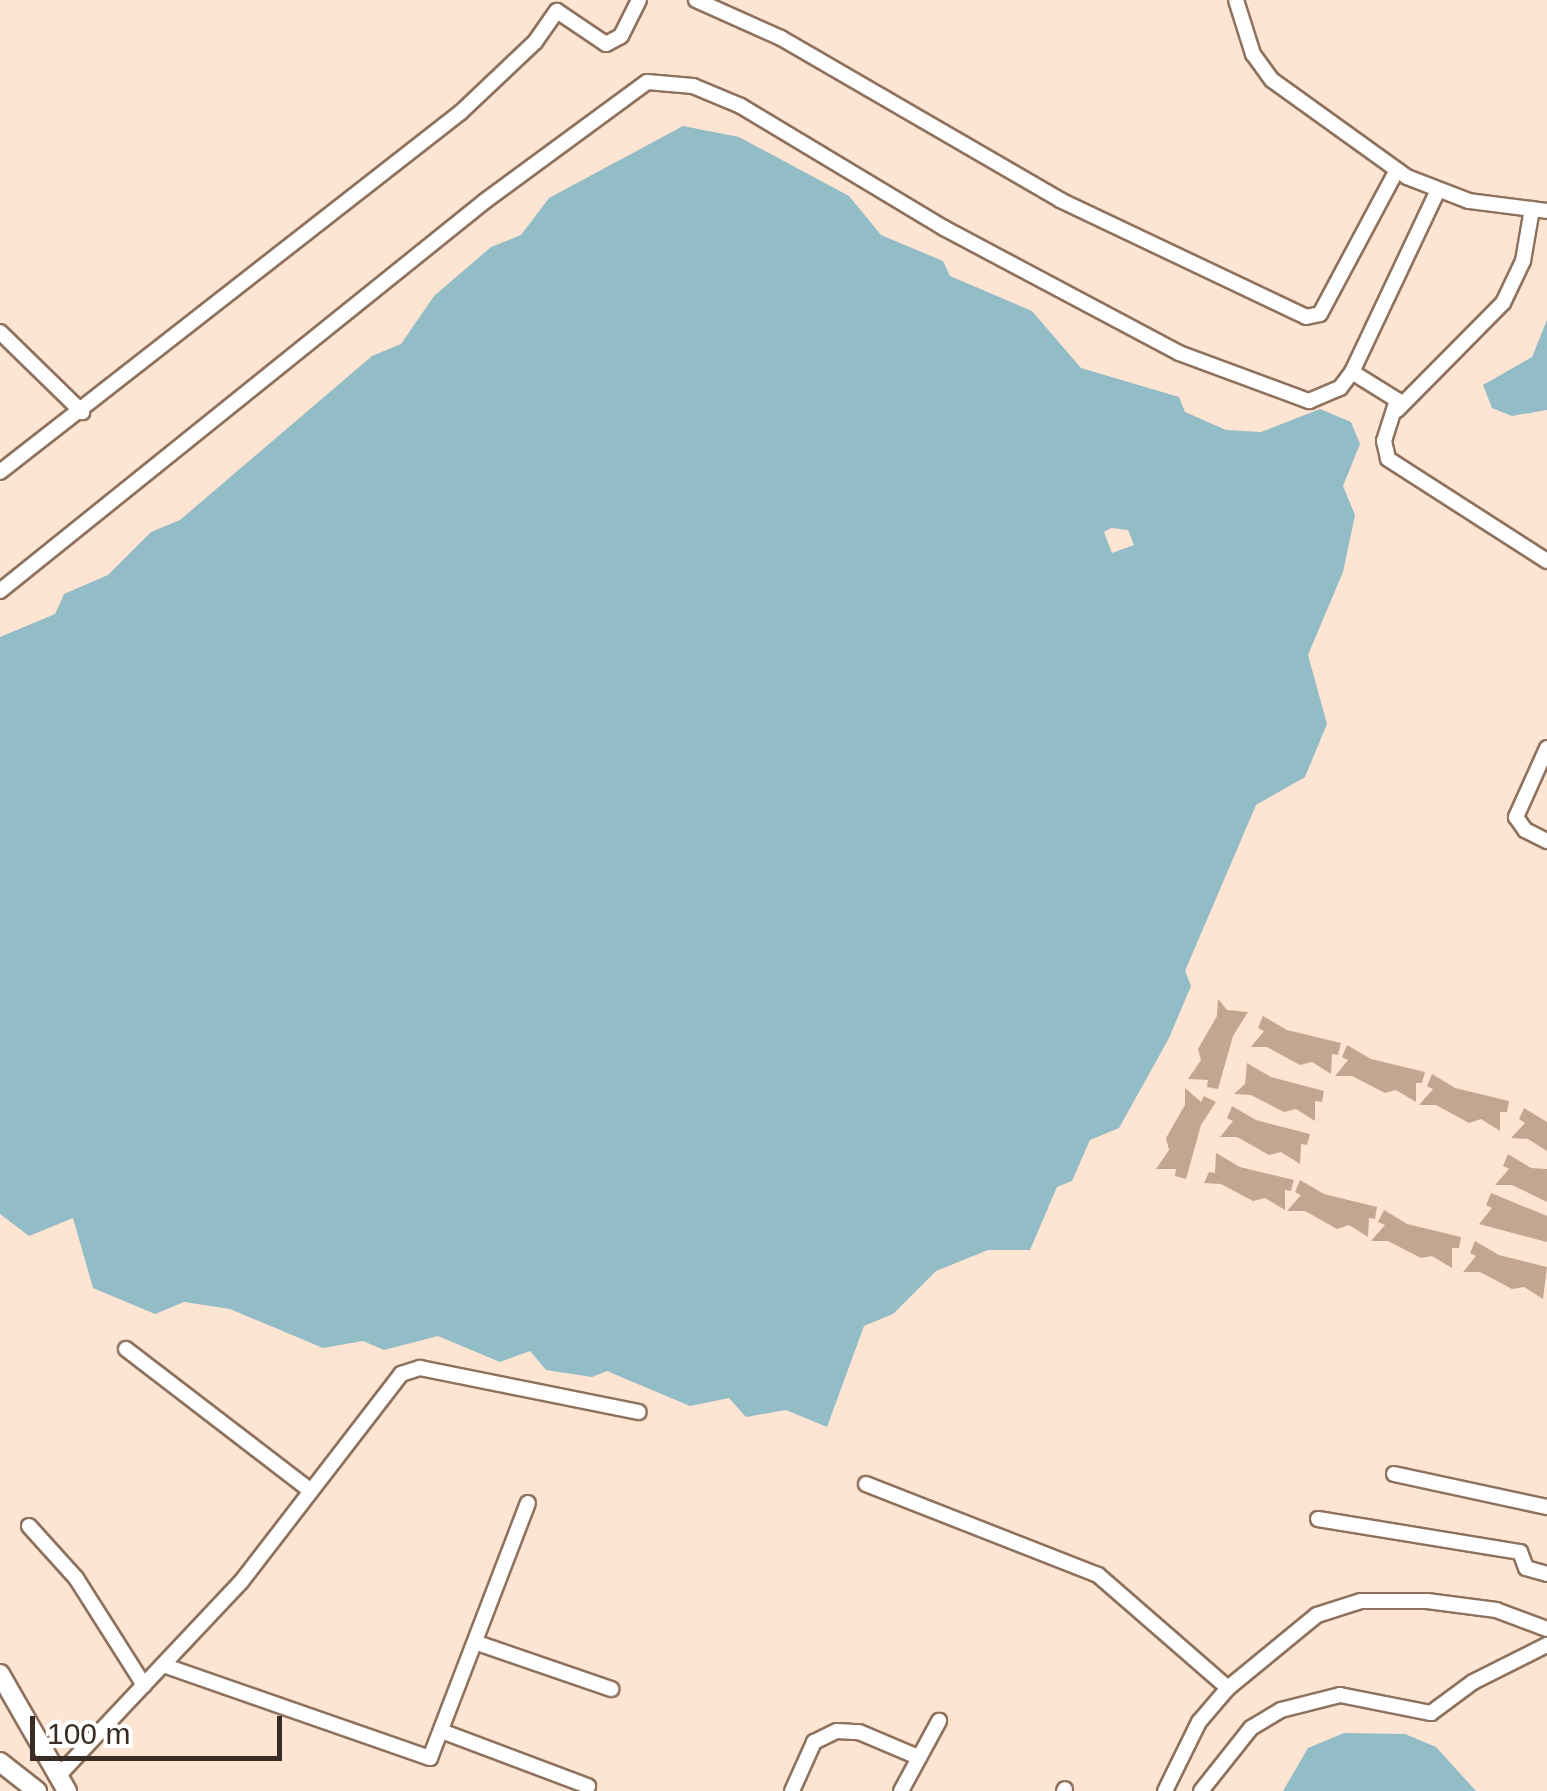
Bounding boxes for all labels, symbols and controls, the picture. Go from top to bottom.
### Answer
scale bar [35,1696,288,1758]
text: 100 m [47,1717,130,1750]

